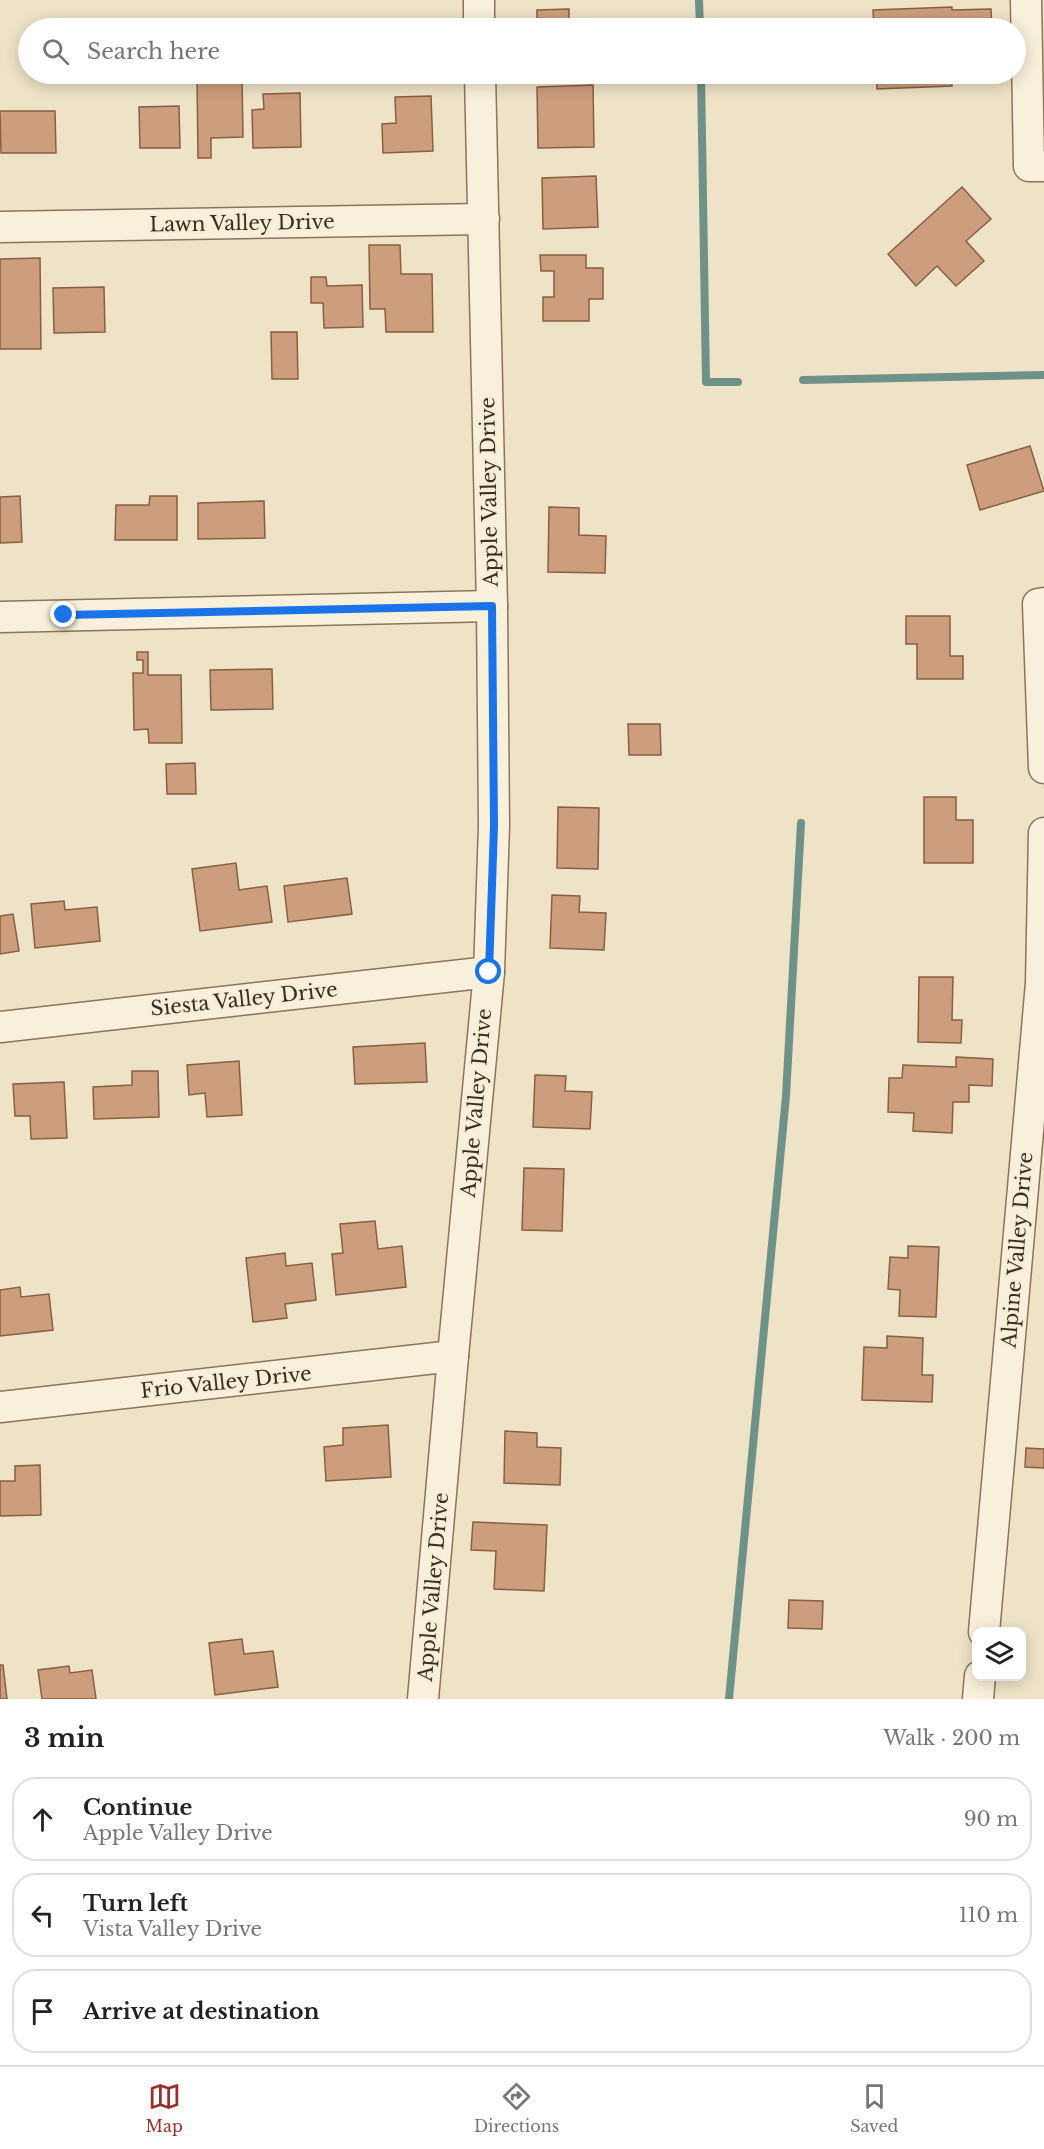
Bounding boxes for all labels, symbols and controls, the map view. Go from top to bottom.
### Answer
search box [18,18,1026,84]
icon: search [39,35,72,68]
text: Search here [87,38,220,65]
street label: Lawn Valley Drive [149,209,335,237]
street label: Apple Valley Drive [475,397,503,588]
route end [50,601,76,627]
route start [475,958,501,984]
street label: Siesta Valley Drive [149,977,339,1021]
street label: Apple Valley Drive [456,1008,496,1199]
street label: Alpine Valley Drive [996,1151,1038,1350]
street label: Frio Valley Drive [139,1361,313,1403]
street label: Apple Valley Drive [413,1492,453,1683]
map controls [972,1627,1026,1681]
button: layers [972,1627,1026,1681]
text: 3 min [24,1722,105,1754]
text: Walk · 200 m [883,1726,1020,1750]
text: Continue [83,1794,192,1821]
icon: ahead [26,1803,59,1836]
text: 90 m [964,1807,1018,1831]
text: Apple Valley Drive [83,1821,273,1845]
text: Turn left [83,1890,188,1917]
icon: left [26,1899,59,1932]
text: 110 m [959,1903,1018,1927]
text: Vista Valley Drive [83,1917,262,1941]
icon: arrive [26,1995,59,2028]
text: Arrive at destination [83,1998,320,2025]
tab: Map [146,2080,183,2136]
tab: Directions [474,2080,559,2136]
tab: Saved [850,2080,898,2136]

